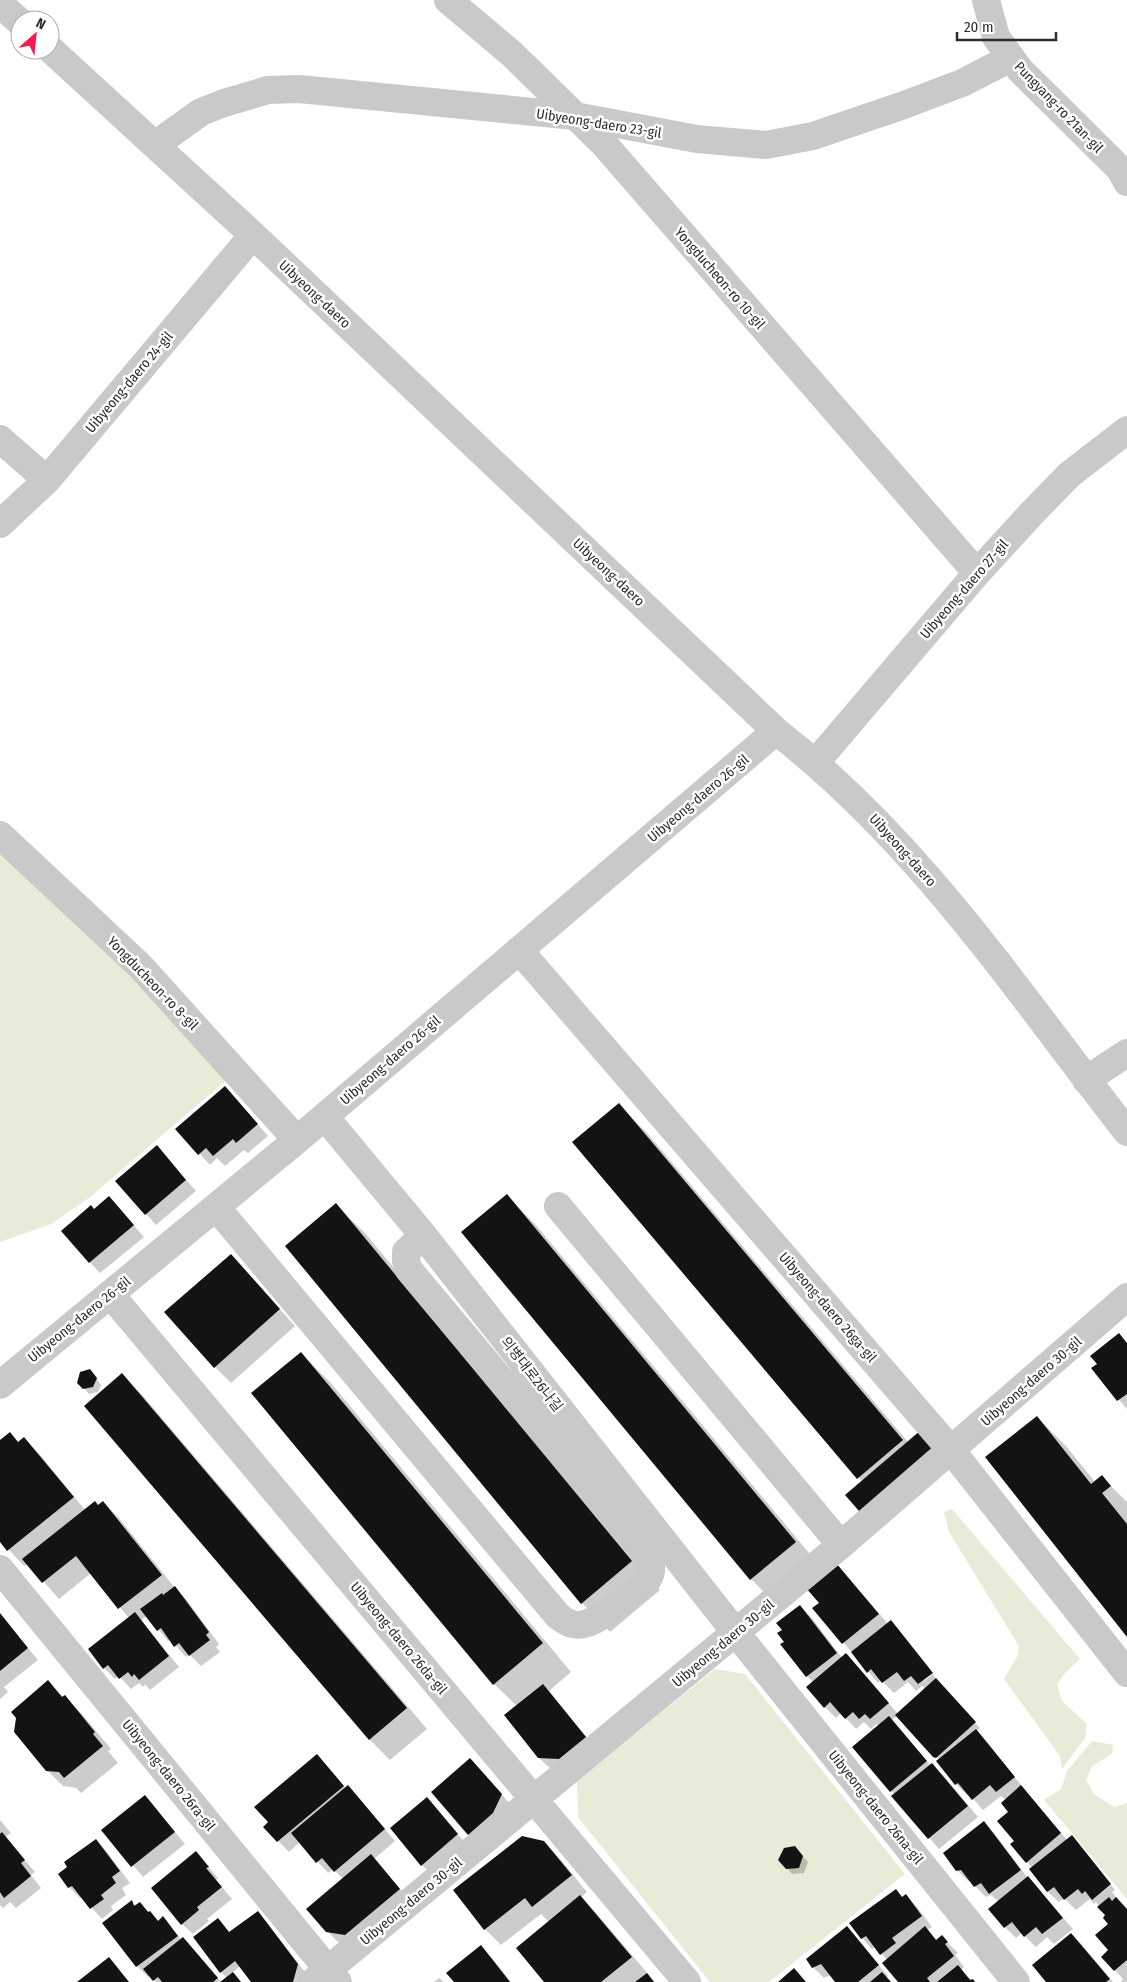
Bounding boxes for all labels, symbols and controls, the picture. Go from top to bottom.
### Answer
north arrow [10,10,60,60]
scale bar [957,10,1056,42]
text: N [33,14,48,33]
text: 20 m [964,18,994,36]
street label: Pungyang-ro 21an-gil [1011,58,1107,157]
street label: Uibyeong-daero 23-gil [535,105,663,142]
street label: Yongducheon-ro 10-gil [671,224,769,333]
street label: Uibyeong-daero [275,257,354,332]
street label: Uibyeong-daero 24-gil [82,328,177,436]
street label: Uibyeong-daero [569,535,648,610]
street label: Uibyeong-daero 27-gil [917,536,1012,642]
street label: Uibyeong-daero 26-gil [644,751,753,846]
street label: Uibyeong-daero [866,811,940,890]
street label: Yongducheon-ro 8-gil [104,933,202,1034]
street label: Uibyeong-daero 26-gil [337,1012,444,1108]
street label: Uibyeong-daero 26ga-gil [775,1249,880,1366]
street label: Uibyeong-daero 26-gil [25,1273,134,1366]
street label: 의병대로26나길 [497,1333,566,1415]
street label: Uibyeong-daero 30-gil [978,1333,1085,1430]
street label: Uibyeong-daero 26da-gil [347,1579,451,1698]
street label: Uibyeong-daero 30-gil [669,1596,778,1691]
street label: Uibyeong-daero 26ra-gil [118,1716,219,1835]
street label: Uibyeong-daero 26na-gil [825,1747,927,1868]
street label: Uibyeong-daero 30-gil [357,1854,466,1949]

